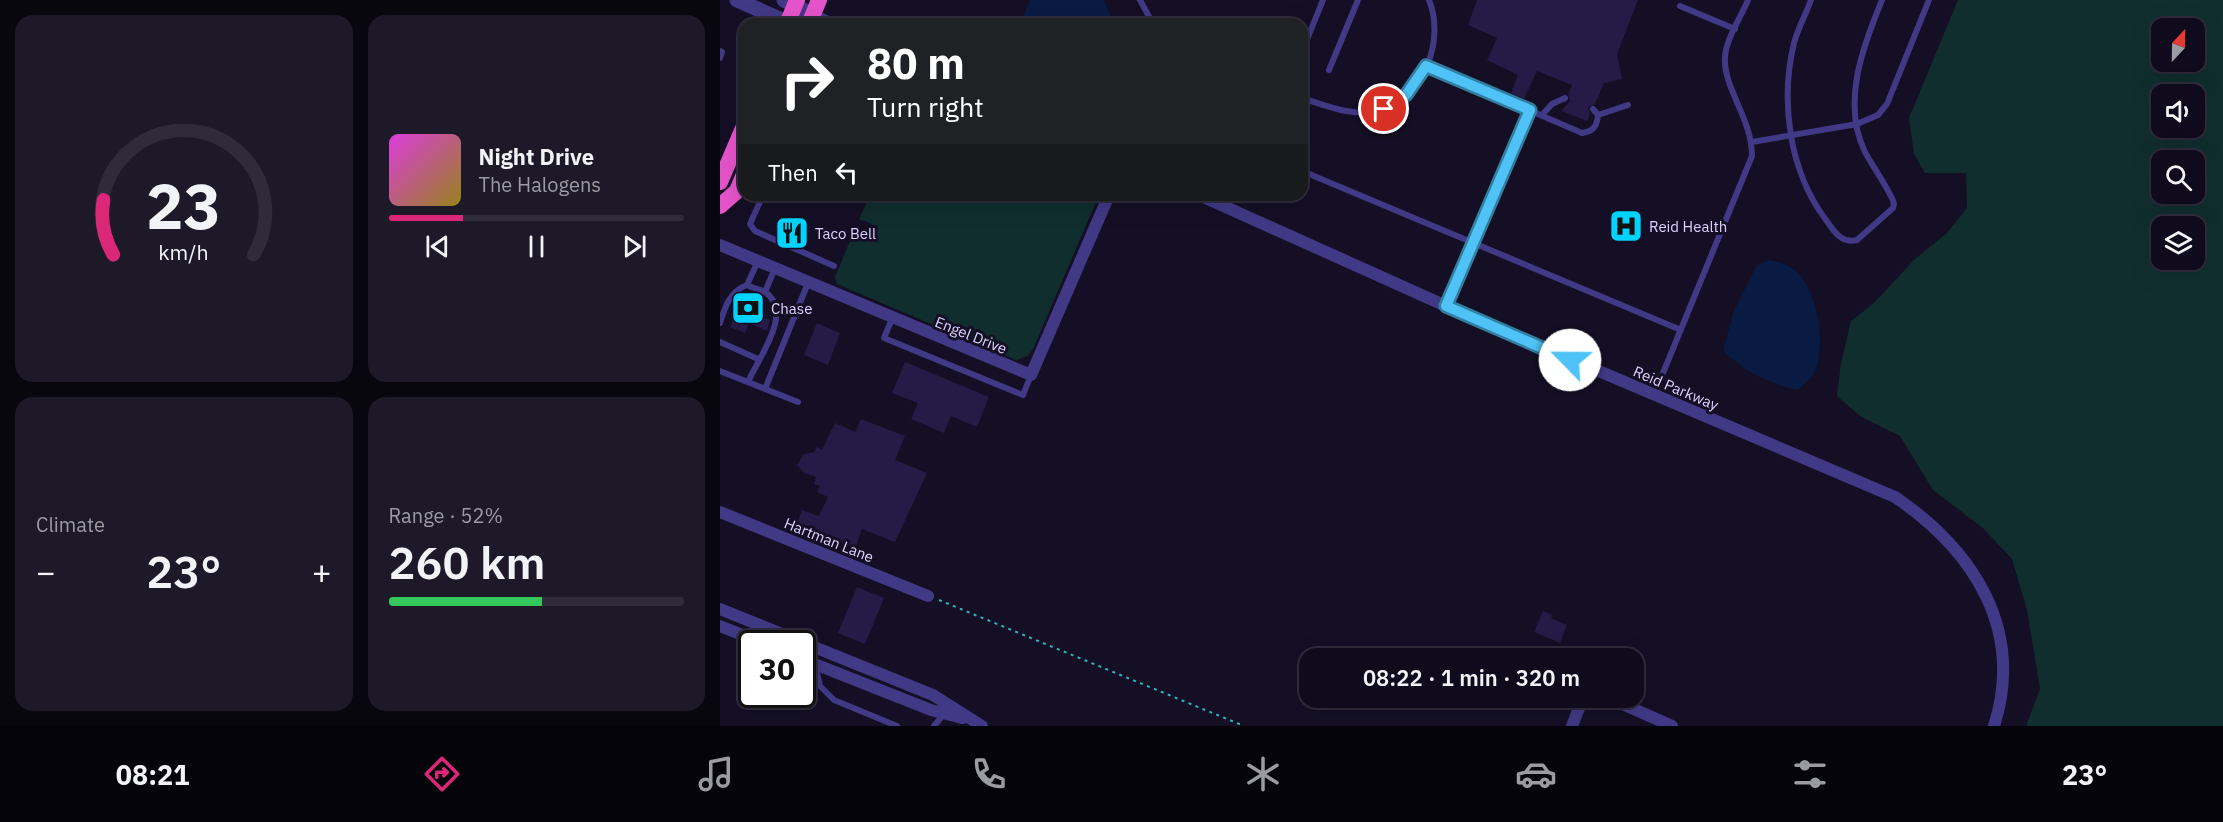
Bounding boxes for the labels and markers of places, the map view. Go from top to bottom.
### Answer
pin [1358,83,1409,134]
hospital icon: Reid Health [1608,208,1644,244]
restaurant icon: Taco Bell [774,215,810,251]
place label: Reid Health [1649,217,1727,236]
place label: Taco Bell [815,224,876,243]
bank icon: Chase [730,290,766,326]
place label: Chase [771,299,812,318]

